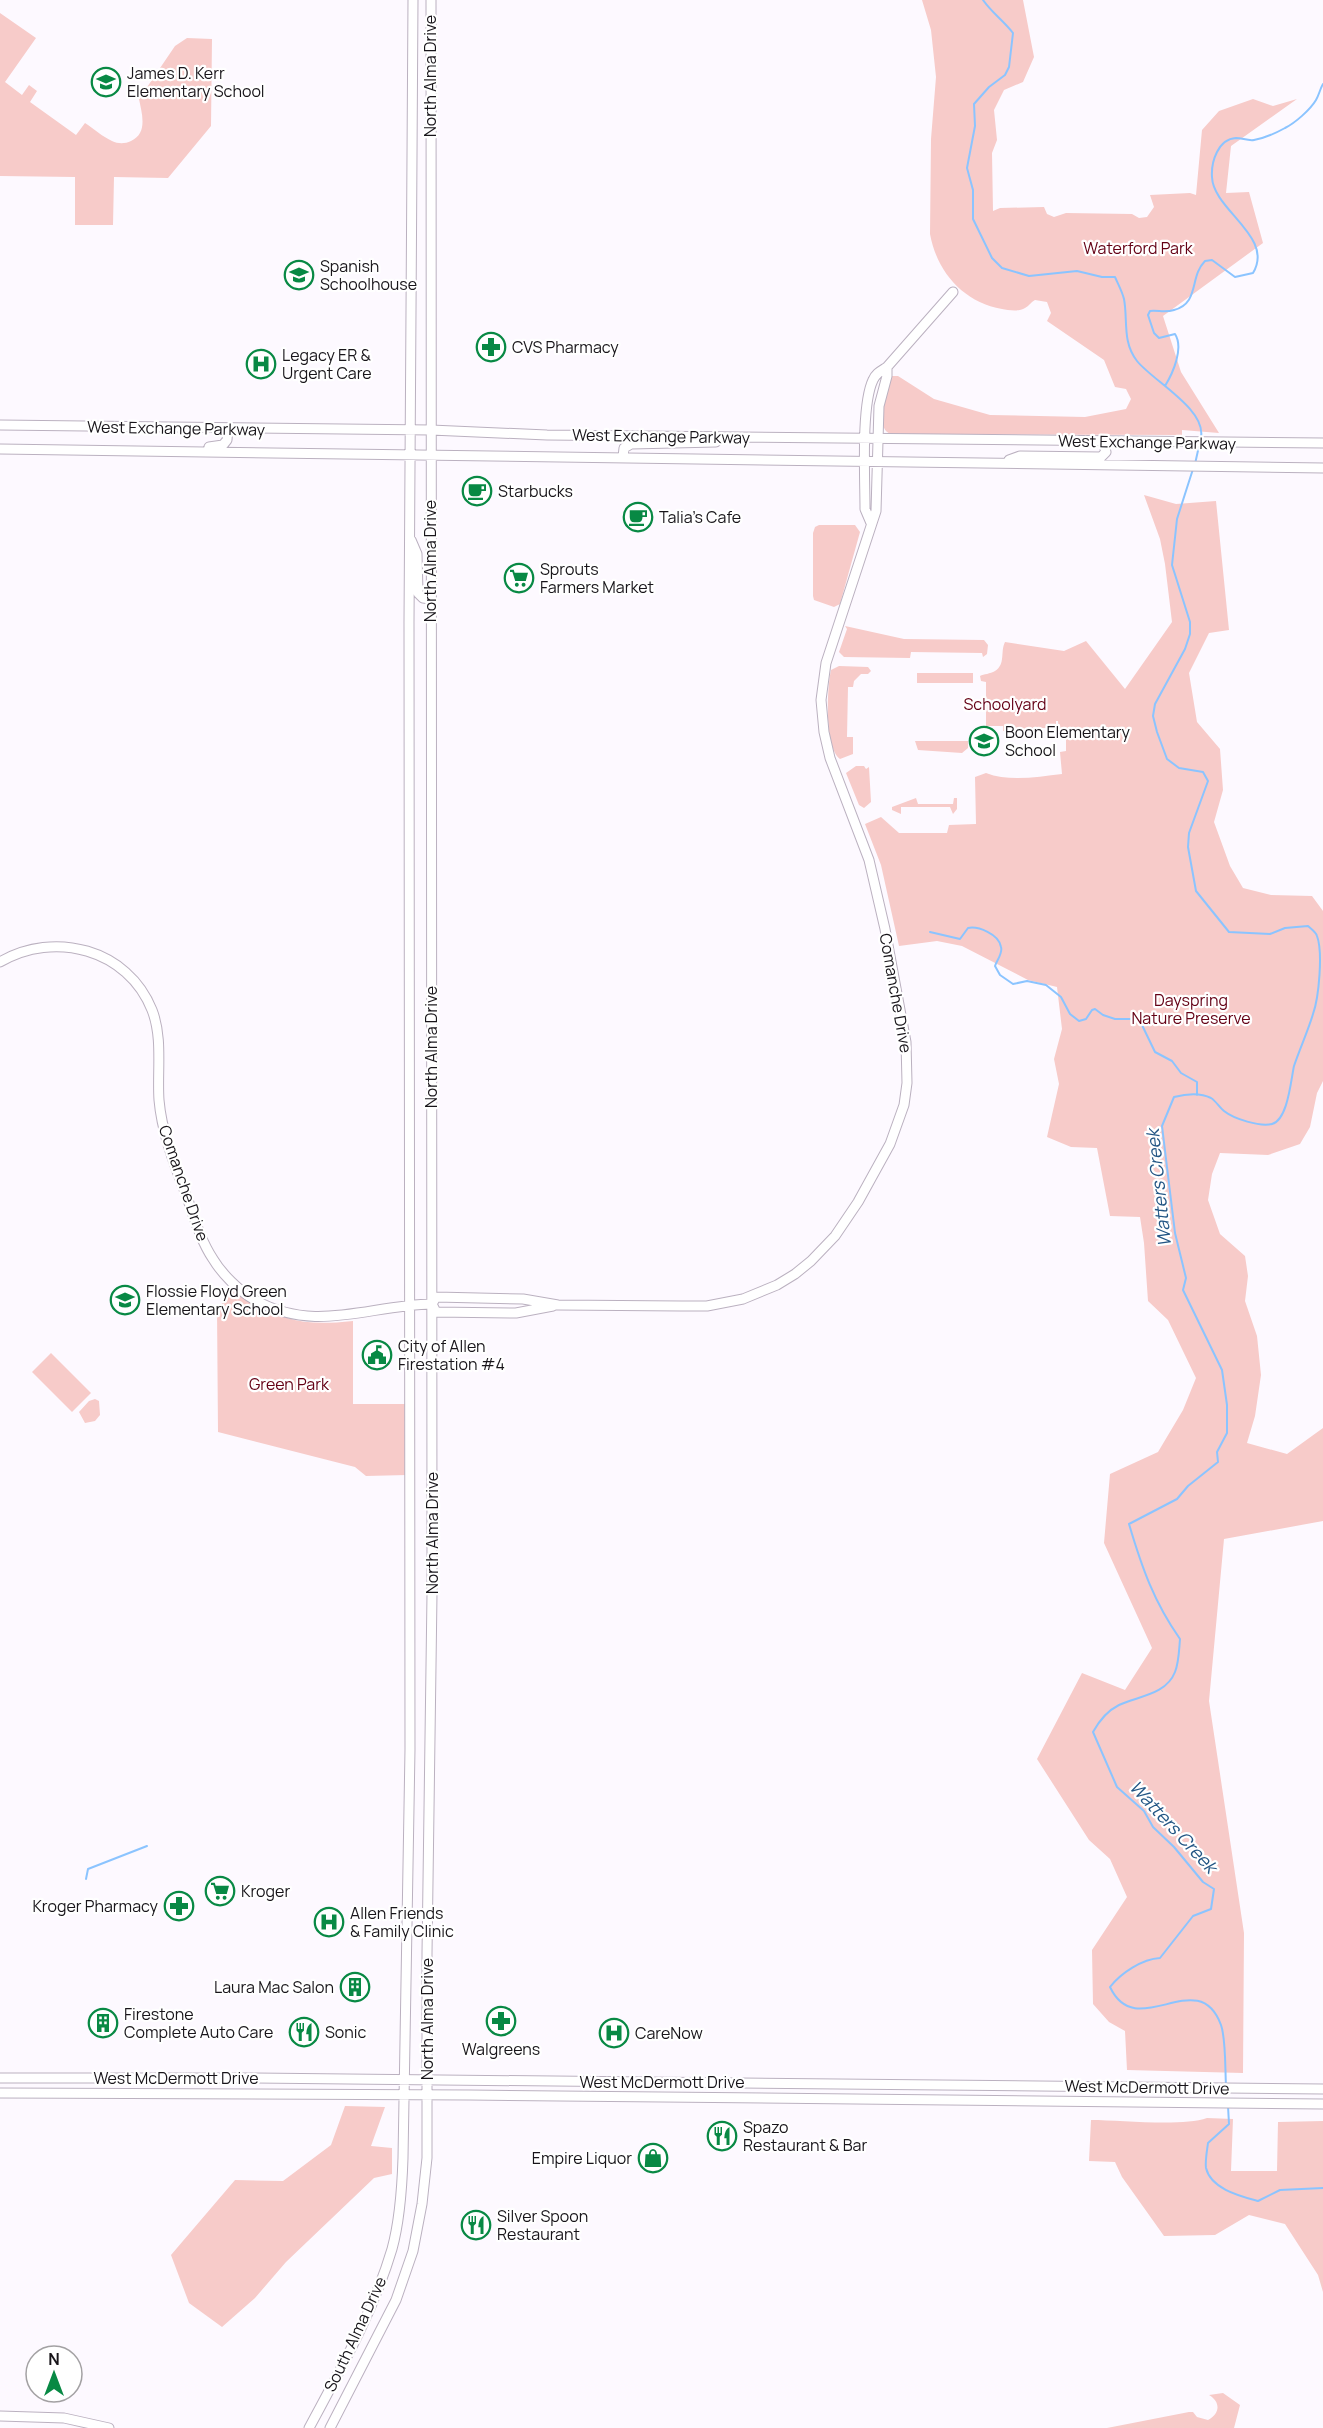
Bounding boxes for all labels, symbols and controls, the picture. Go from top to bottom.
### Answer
street label: North Alma Drive [419,15,441,137]
place label: James D. Kerr Elementary School [127,62,265,102]
school or university icon: James D. Kerr Elementary School [90,66,122,98]
park label: Waterford Park [1083,237,1194,259]
place label: Spanish Schoolhouse [320,255,417,295]
school or university icon: Spanish Schoolhouse [283,259,315,291]
pharmacy icon: CVS Pharmacy [475,331,507,363]
place label: CVS Pharmacy [512,336,619,358]
place label: Legacy ER & Urgent Care [282,344,372,384]
hospital icon: Legacy ER & Urgent Care [245,348,277,380]
street label: West Exchange Parkway [87,415,266,441]
street label: West Exchange Parkway [572,423,751,449]
street label: West Exchange Parkway [1058,429,1237,455]
cafe icon: Starbucks [461,475,493,507]
place label: Starbucks [498,480,573,502]
street label: North Alma Drive [419,500,441,622]
cafe icon: Talia's Cafe [622,501,654,533]
place label: Talia's Cafe [659,506,741,528]
place label: Sprouts Farmers Market [540,558,654,598]
supermarket icon: Sprouts Farmers Market [503,562,535,594]
park label: Schoolyard [964,693,1046,715]
place label: Boon Elementary School [1005,721,1130,761]
school or university icon: Boon Elementary School [968,725,1000,757]
street label: Comanche Drive [875,931,917,1055]
street label: North Alma Drive [420,986,442,1108]
park label: Dayspring Nature Preserve [1131,989,1251,1029]
street label: Comanche Drive [154,1122,214,1244]
water label: Watters Creek [1140,1125,1176,1248]
place label: Flossie Floyd Green Elementary School [146,1280,287,1320]
school or university icon: Flossie Floyd Green Elementary School [109,1284,141,1316]
place label: City of Allen Firestation #4 [398,1335,505,1375]
public building icon: City of Allen Firestation #4 [361,1339,393,1371]
park label: Green Park [249,1373,330,1395]
street label: North Alma Drive [421,1472,443,1594]
water label: Watters Creek [1125,1775,1225,1880]
supermarket icon: Kroger [204,1875,236,1907]
place label: Kroger [241,1880,290,1902]
pharmacy icon: Kroger Pharmacy [163,1890,195,1922]
place label: Kroger Pharmacy [32,1895,159,1917]
place label: Allen Friends & Family Clinic [350,1902,454,1942]
hospital icon: Allen Friends & Family Clinic [313,1906,345,1938]
street label: North Alma Drive [416,1958,438,2080]
building icon: Laura Mac Salon [339,1971,371,2003]
place label: Laura Mac Salon [214,1976,334,1998]
place label: Firestone Complete Auto Care [124,2003,273,2043]
pharmacy icon: Walgreens [485,2005,517,2037]
building icon: Firestone Complete Auto Care [87,2007,119,2039]
restaurant icon: Sonic [288,2016,320,2048]
hospital icon: CareNow [598,2017,630,2049]
place label: Sonic [325,2021,367,2043]
place label: CareNow [635,2022,703,2044]
place label: Walgreens [462,2038,540,2060]
street label: West McDermott Drive [94,2067,259,2089]
street label: West McDermott Drive [580,2071,745,2093]
street label: West McDermott Drive [1064,2075,1230,2099]
place label: Spazo Restaurant & Bar [743,2116,867,2156]
restaurant icon: Spazo Restaurant & Bar [706,2120,738,2152]
shop icon: Empire Liquor [637,2142,669,2174]
place label: Empire Liquor [532,2147,632,2169]
place label: Silver Spoon Restaurant [497,2205,588,2245]
restaurant icon: Silver Spoon Restaurant [460,2209,492,2241]
street label: South Alma Drive [319,2273,391,2395]
north arrow [24,2344,84,2404]
text: N [48,2348,60,2370]

